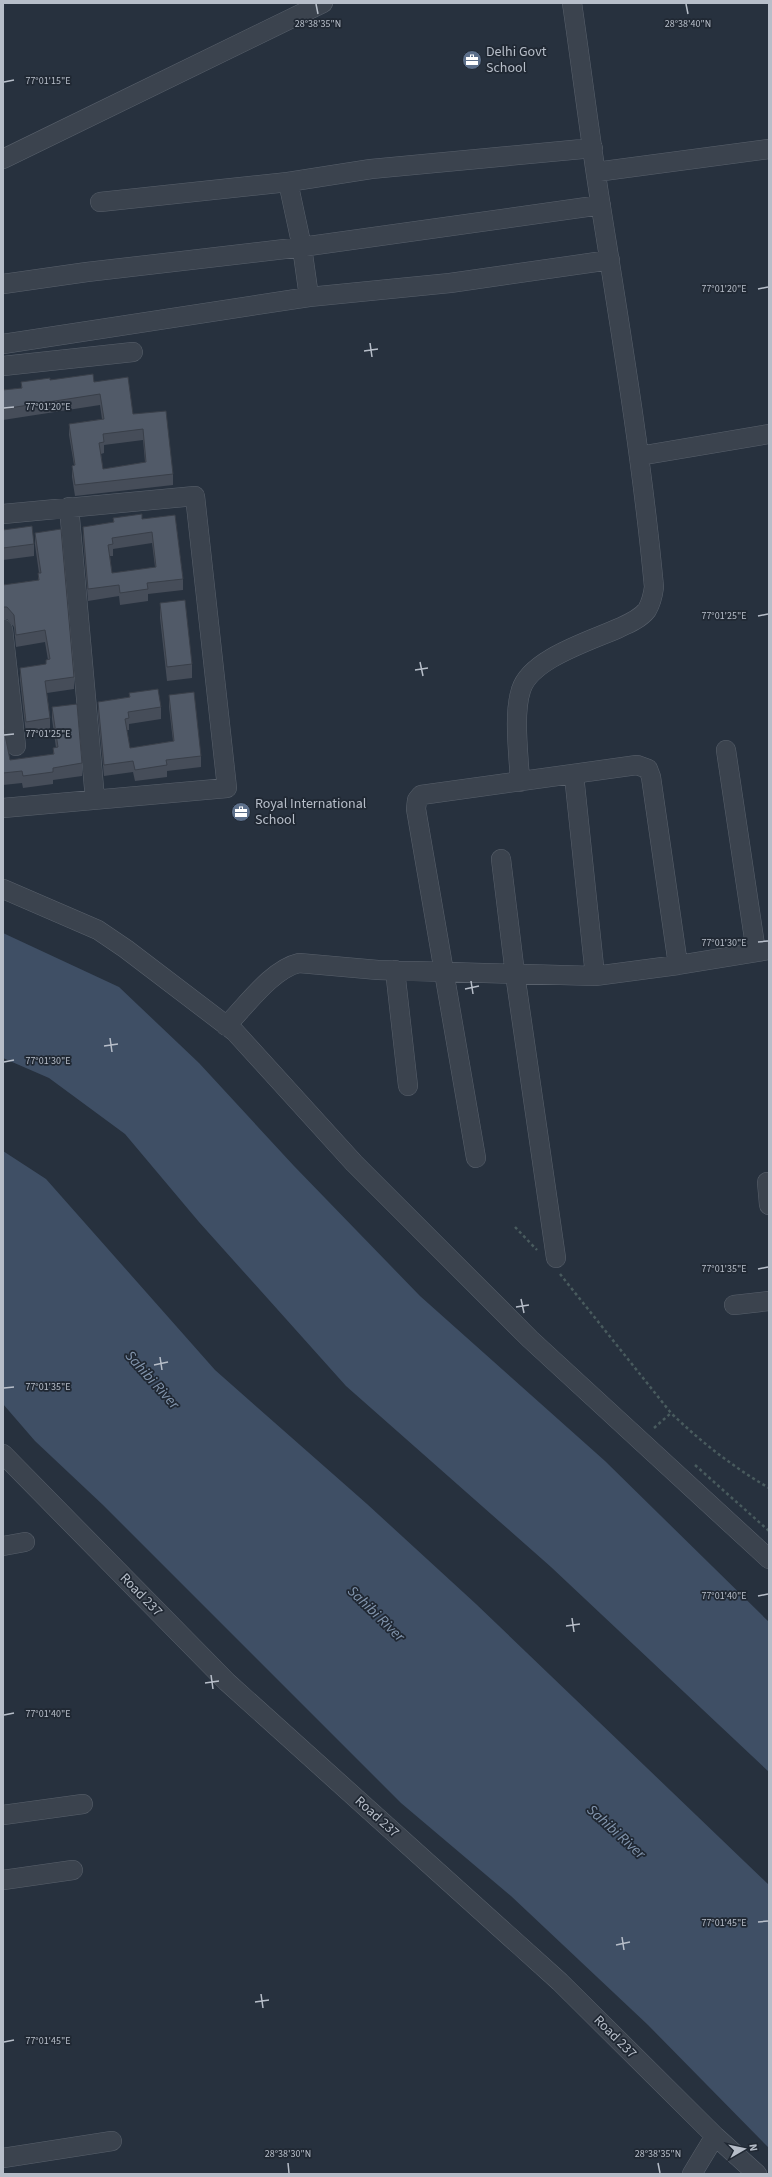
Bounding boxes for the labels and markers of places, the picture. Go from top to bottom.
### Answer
place label: Delhi Govt School [486,42,547,78]
office icon: Delhi Govt School [461,49,483,71]
place label: Royal International School [255,794,367,830]
office icon: Royal International School [230,801,252,823]

